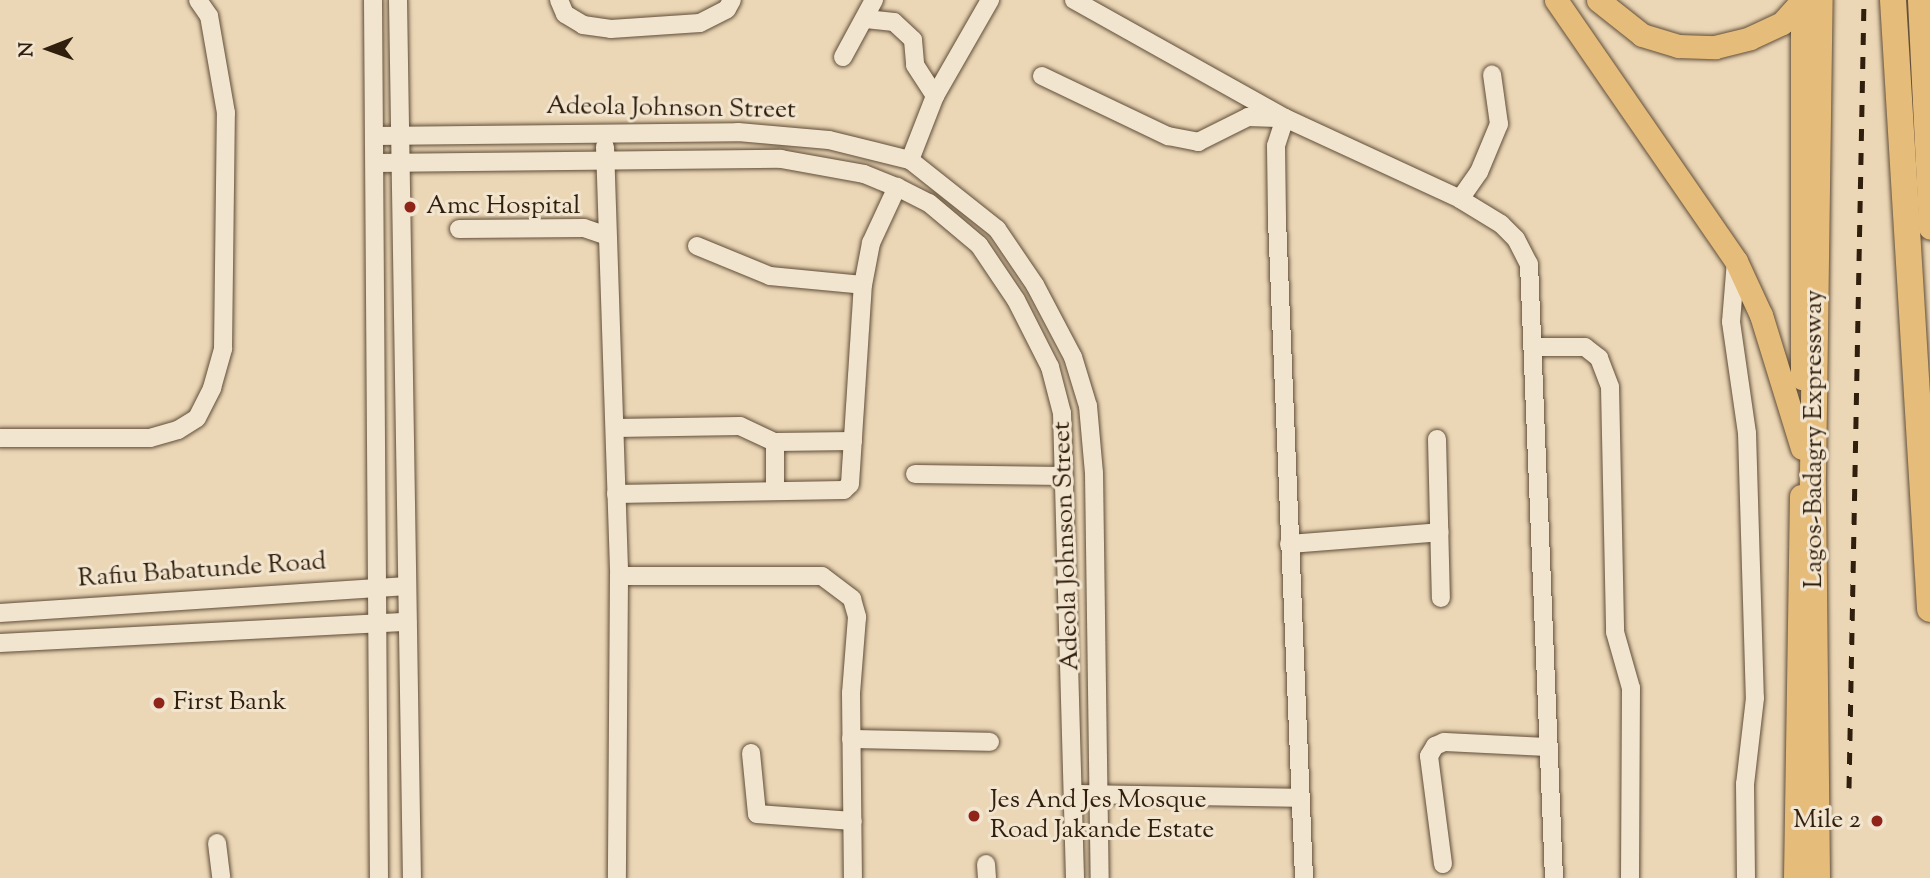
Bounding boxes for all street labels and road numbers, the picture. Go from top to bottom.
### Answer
street label: Adeola Johnson Street [546,91,796,127]
street label: Lagos-Badagry Expressway [1799,290,1831,588]
street label: Adeola Johnson Street [1047,421,1087,671]
street label: Rafiu Babatunde Road [77,547,327,595]

